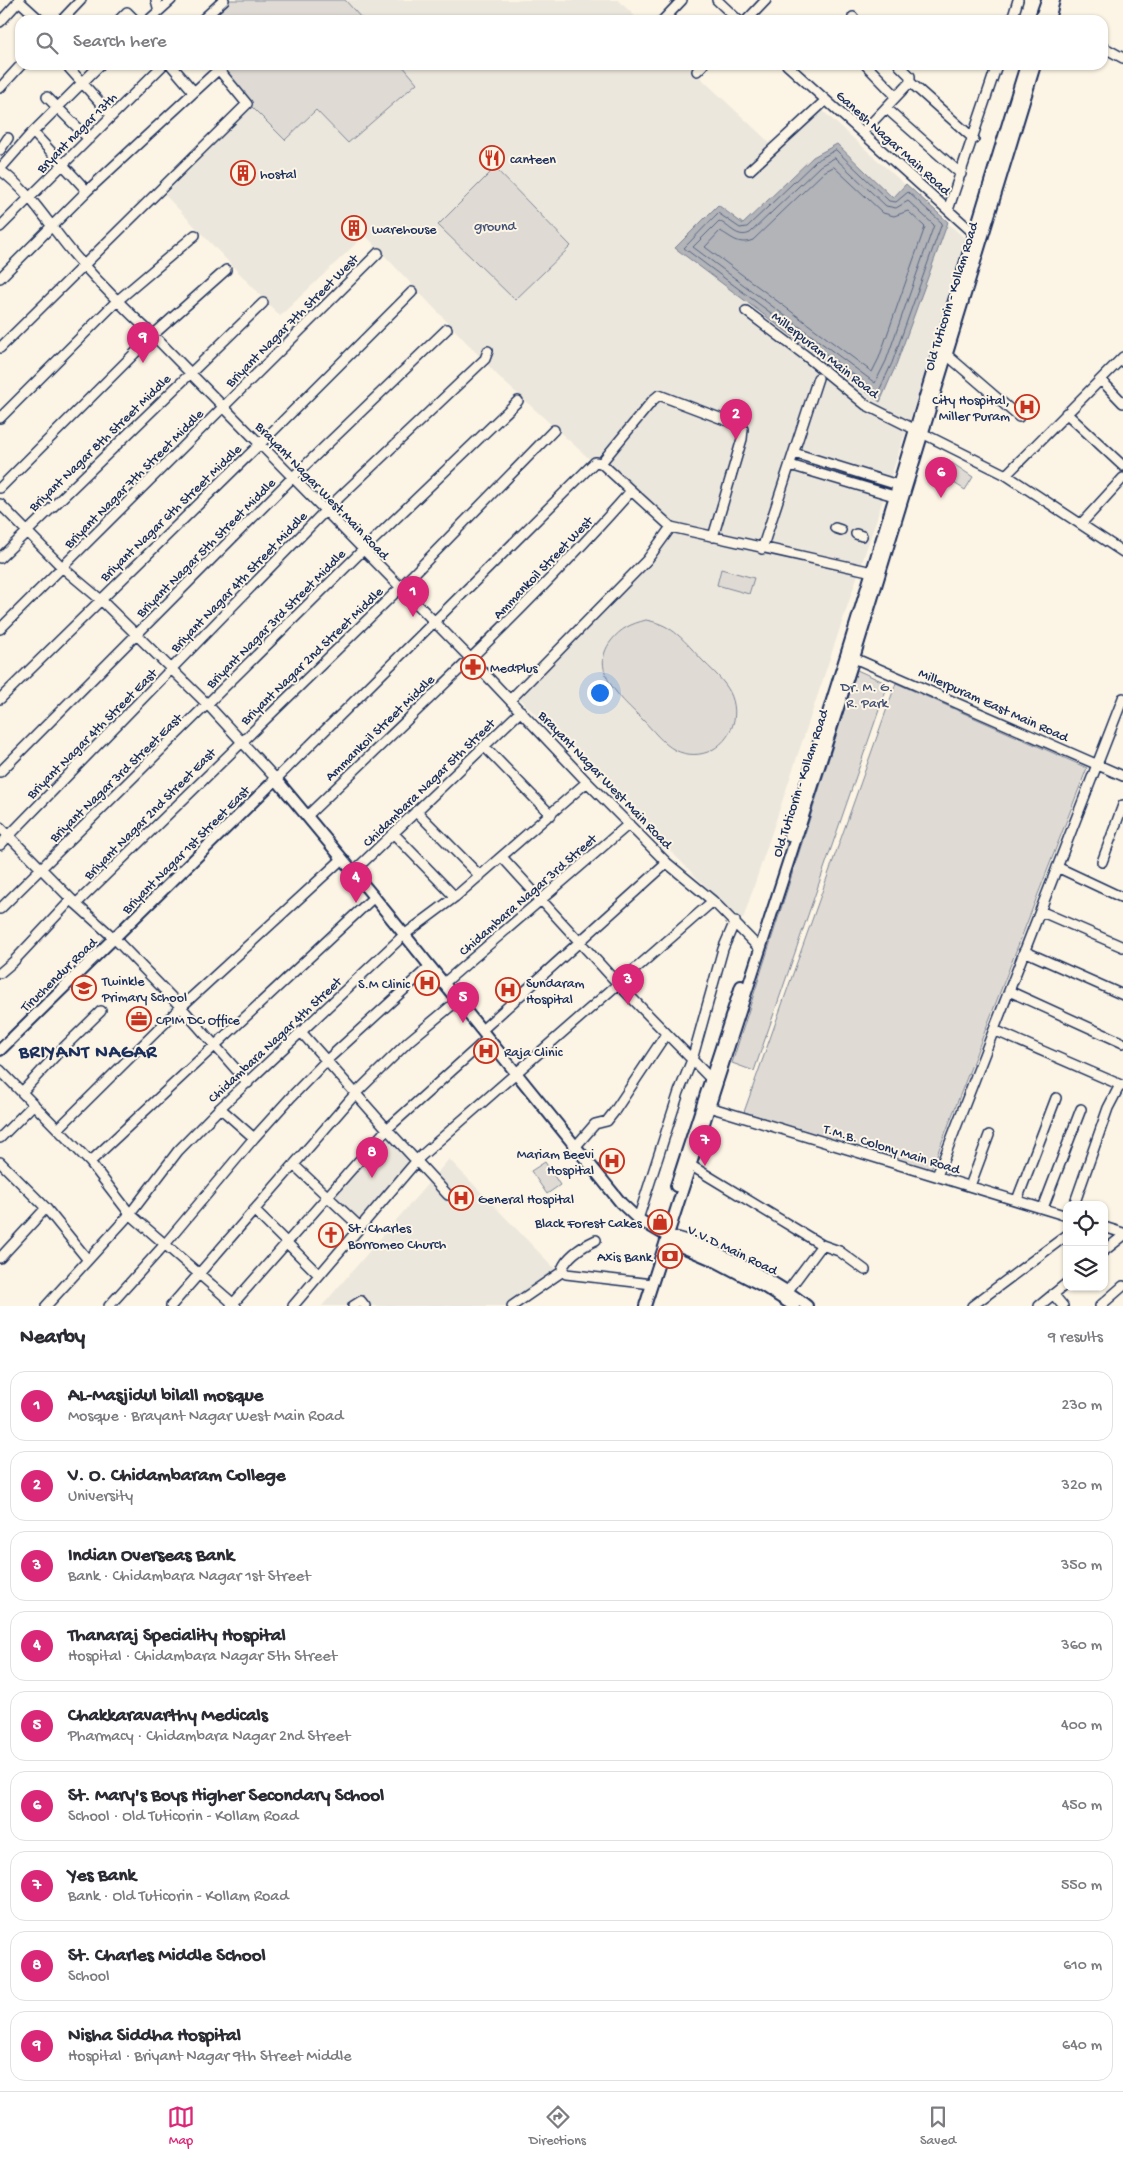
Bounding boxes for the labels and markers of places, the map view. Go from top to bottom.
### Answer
restaurant icon: canteen [479,145,505,171]
place label: canteen [510,152,556,169]
building icon: hostal [230,160,256,186]
place label: hostal [260,167,297,184]
building icon: warehouse [341,215,367,241]
place label: warehouse [372,222,437,239]
pin: 9 [127,322,159,363]
place label: City Hospital, Miller Puram [932,393,1010,426]
hospital icon: City Hospital, Miller Puram [1014,394,1040,420]
pin: 2 [720,399,752,440]
pin: 6 [925,457,957,498]
pin: 1 [397,576,429,617]
pharmacy icon: MedPlus [460,654,486,680]
place label: MedPlus [490,661,539,678]
pin: 4 [340,862,372,903]
pin: 3 [612,964,644,1005]
hospital icon: S.M Clinic [414,970,440,996]
place label: Twinkle Primary School [101,974,187,1007]
school or university icon: Twinkle Primary School [71,975,97,1001]
place label: Sundaram Hospital [526,976,584,1009]
place label: S.M Clinic [358,977,411,994]
hospital icon: Sundaram Hospital [495,977,521,1003]
pin: 5 [447,982,479,1023]
office icon: CPIM DC Office [126,1006,152,1032]
place label: CPIM DC Office [156,1013,241,1030]
hospital icon: Raja Clinic [473,1038,499,1064]
place label: Raja Clinic [504,1045,564,1062]
pin: 7 [689,1125,721,1166]
pin: 8 [356,1137,388,1178]
place label: Mariam Beevi Hospital [517,1147,594,1180]
hospital icon: Mariam Beevi Hospital [599,1148,625,1174]
hospital icon: General Hospital [448,1185,474,1211]
place label: General Hospital [478,1192,574,1209]
shop icon: Black Forest Cakes [647,1209,673,1235]
place label: Black Forest Cakes [534,1216,643,1233]
place label: St. Charles Borromeo Church [347,1221,447,1254]
church icon: St. Charles Borromeo Church [318,1222,344,1248]
bank icon: Axis Bank [657,1243,683,1269]
place label: Axis Bank [597,1250,654,1267]

